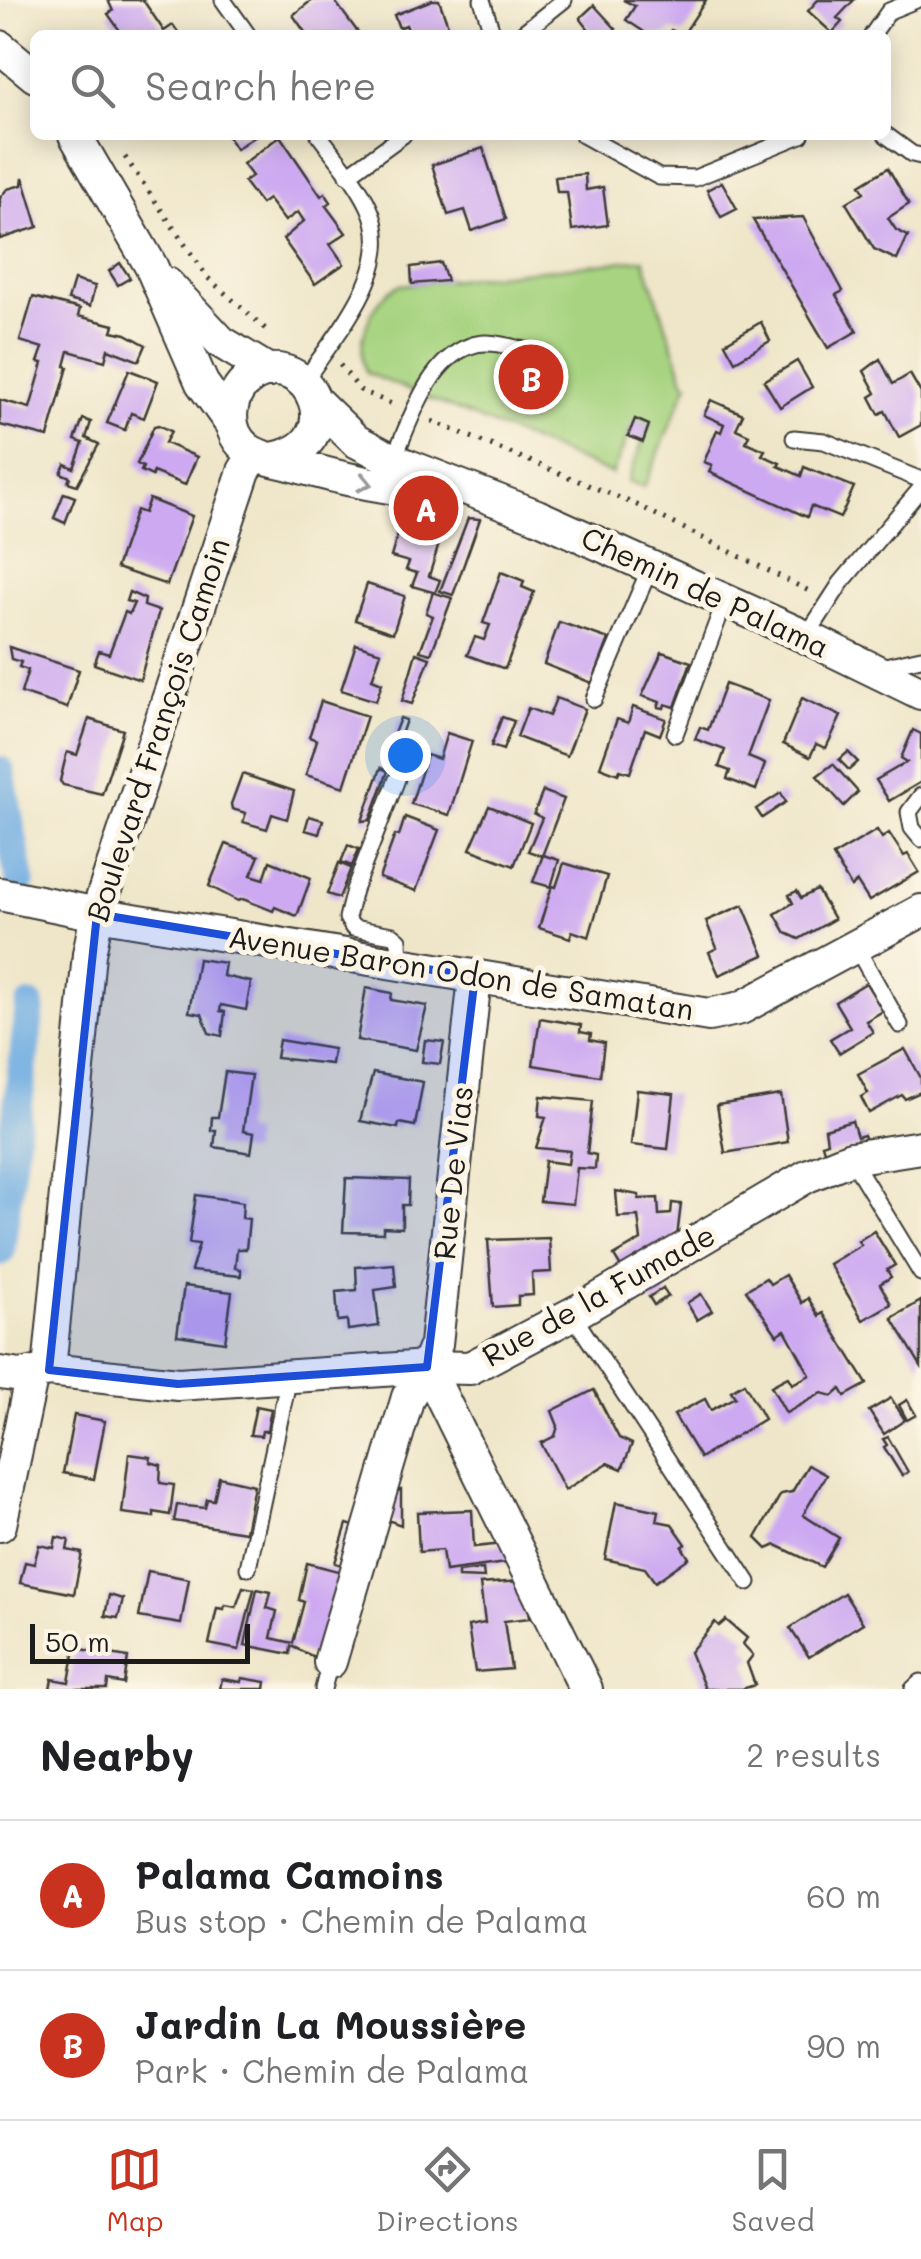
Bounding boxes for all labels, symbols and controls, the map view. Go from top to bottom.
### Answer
search box [30,30,891,140]
icon: search [65,58,120,113]
text: Search here [145,60,376,110]
pin: B [498,340,564,414]
pin: A [394,470,458,546]
one-way arrow [356,471,373,492]
street label: Chemin de Palama [575,516,836,666]
street label: Boulevard François Camoin [76,533,238,926]
your location [380,730,431,781]
street label: Avenue Baron Odon de Samatan [226,915,697,1029]
street label: Rue De Vias [423,1084,481,1262]
street label: Rue de la Fumade [475,1214,722,1375]
scale bar [30,1619,250,1664]
text: 50 m [45,1623,110,1659]
text: Nearby [40,1727,194,1782]
text: 2 results [746,1733,881,1775]
text: Palama Camoins [135,1849,444,1899]
text: A [61,1874,84,1916]
text: 60 m [806,1874,881,1916]
text: Bus stop · Chemin de Palama [135,1899,588,1941]
text: Jardin La Moussière [135,1999,526,2049]
text: B [62,2024,83,2066]
text: 90 m [807,2024,881,2066]
text: Park · Chemin de Palama [135,2049,529,2091]
tab: Map [106,2142,163,2238]
tab: Directions [376,2142,519,2238]
tab: Saved [731,2142,815,2238]

